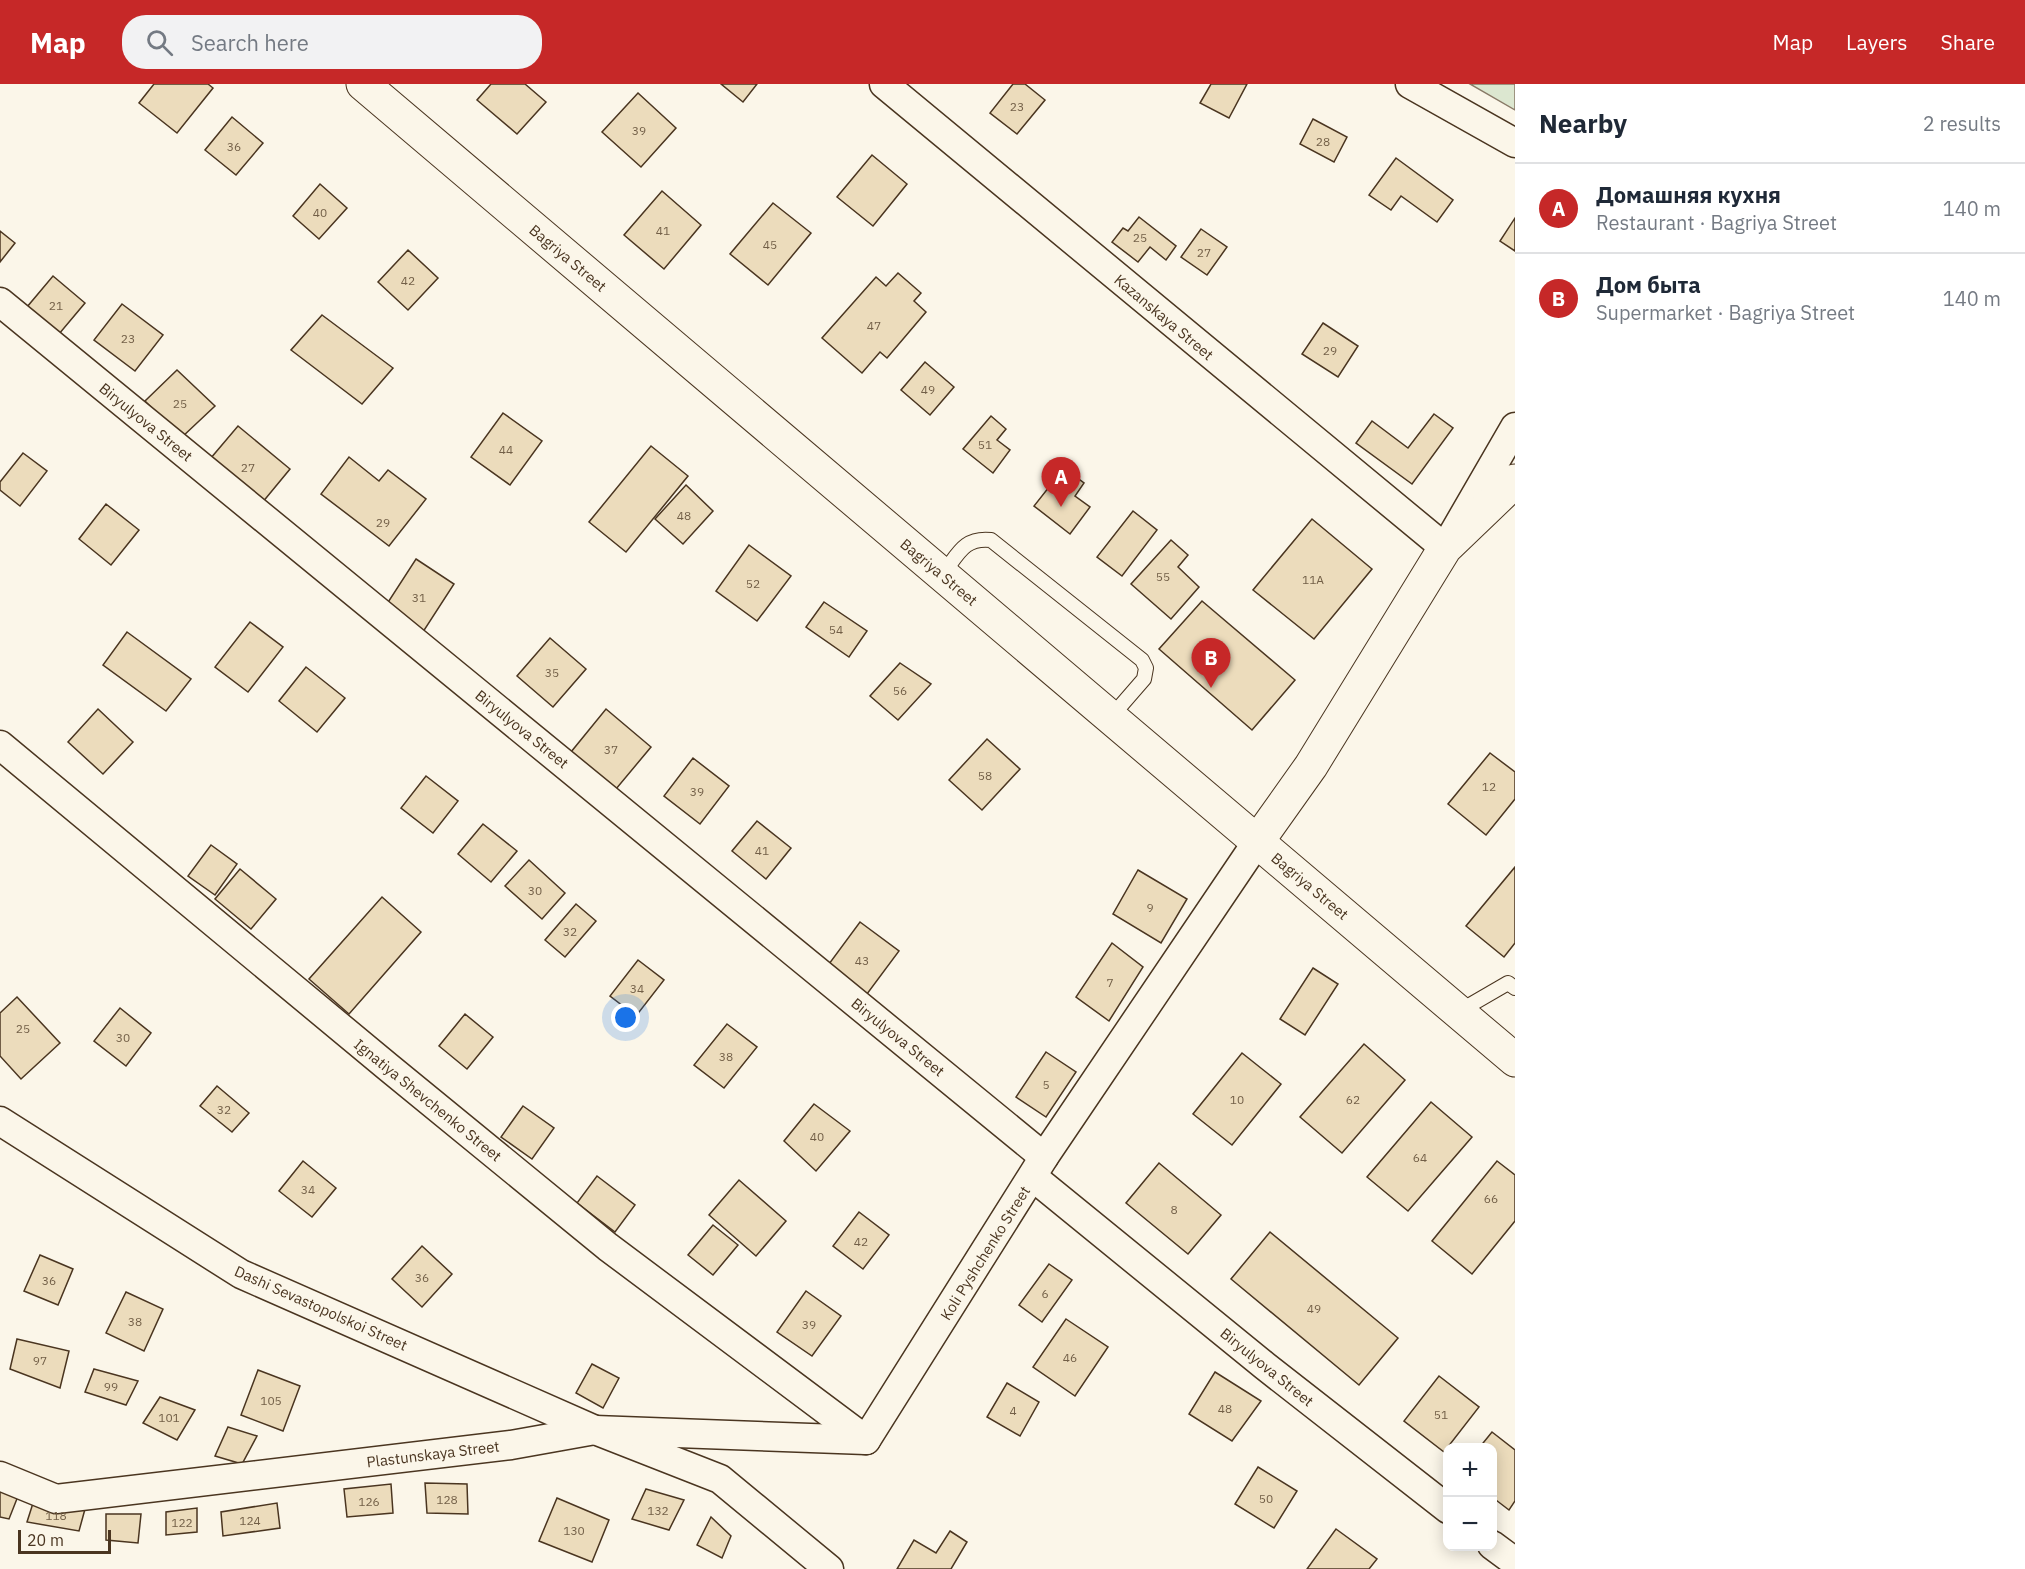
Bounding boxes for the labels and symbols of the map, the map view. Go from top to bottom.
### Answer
house number: 23 [1010,99,1024,114]
house number: 39 [632,123,646,138]
house number: 28 [1316,134,1330,149]
house number: 36 [227,139,241,154]
house number: 40 [313,205,327,220]
street label: Bagriya Street [526,220,610,296]
house number: 41 [656,223,670,238]
house number: 25 [1133,230,1147,245]
house number: 45 [763,237,777,252]
house number: 27 [1197,245,1211,260]
street label: Kazanskaya Street [1110,270,1218,364]
house number: 42 [401,273,415,288]
house number: 21 [49,298,63,313]
house number: 47 [867,318,881,333]
house number: 23 [121,331,135,346]
house number: 29 [1323,343,1337,358]
street label: Biryulyova Street [95,379,197,465]
house number: 49 [921,382,935,397]
house number: 25 [173,396,187,411]
house number: 51 [978,437,992,452]
house number: 44 [499,442,513,457]
pin: A [1042,458,1080,507]
house number: 27 [241,460,255,475]
house number: 48 [677,508,691,523]
house number: 29 [376,515,390,530]
street label: Bagriya Street [897,534,981,610]
house number: 55 [1156,569,1170,584]
house number: 11А [1302,572,1324,587]
house number: 52 [746,576,760,591]
house number: 31 [412,590,426,605]
house number: 54 [829,622,843,637]
pin: B [1192,638,1230,688]
house number: 35 [545,665,559,680]
house number: 56 [893,683,907,698]
street label: Biryulyova Street [471,686,573,772]
house number: 37 [604,742,618,757]
house number: 58 [978,768,992,783]
house number: 12 [1482,779,1496,794]
house number: 39 [690,784,704,799]
house number: 41 [755,843,769,858]
street label: Bagriya Street [1268,848,1352,924]
house number: 30 [528,883,542,898]
house number: 9 [1146,900,1154,915]
house number: 32 [563,924,577,939]
house number: 43 [855,953,869,968]
house number: 7 [1106,975,1114,990]
house number: 34 [630,981,644,996]
street label: Biryulyova Street [847,994,949,1080]
your location [611,1003,640,1032]
house number: 25 [16,1021,30,1036]
house number: 30 [116,1030,130,1045]
street label: Ignatiya Shevchenko Street [350,1035,506,1165]
house number: 38 [719,1049,733,1064]
house number: 5 [1042,1077,1050,1092]
house number: 10 [1230,1092,1244,1107]
house number: 62 [1346,1092,1360,1107]
house number: 32 [217,1102,231,1117]
house number: 40 [810,1129,824,1144]
house number: 64 [1413,1150,1427,1165]
house number: 34 [301,1182,315,1197]
street label: Koli Pyshchenko Street [936,1182,1034,1324]
house number: 66 [1484,1191,1498,1206]
house number: 8 [1170,1202,1178,1217]
house number: 42 [854,1234,868,1249]
street label: Dashi Sevastopolskoi Street [232,1261,410,1355]
house number: 36 [415,1270,429,1285]
house number: 36 [42,1273,56,1288]
house number: 6 [1041,1286,1049,1301]
house number: 49 [1307,1301,1321,1316]
house number: 38 [128,1314,142,1329]
house number: 39 [802,1317,816,1332]
street label: Biryulyova Street [1216,1324,1318,1410]
house number: 46 [1063,1350,1077,1365]
house number: 97 [33,1353,47,1368]
house number: 99 [104,1379,118,1394]
house number: 105 [260,1393,282,1408]
house number: 48 [1218,1401,1232,1416]
house number: 4 [1009,1403,1017,1418]
house number: 51 [1434,1407,1448,1422]
house number: 101 [158,1410,180,1425]
street label: Plastunskaya Street [365,1436,501,1472]
house number: 50 [1259,1491,1273,1506]
house number: 128 [436,1492,458,1507]
house number: 126 [358,1494,380,1509]
house number: 132 [647,1503,669,1518]
house number: 118 [45,1508,67,1523]
house number: 124 [239,1513,261,1528]
house number: 122 [171,1515,193,1530]
house number: 130 [563,1523,585,1538]
scale bar [18,1527,111,1554]

